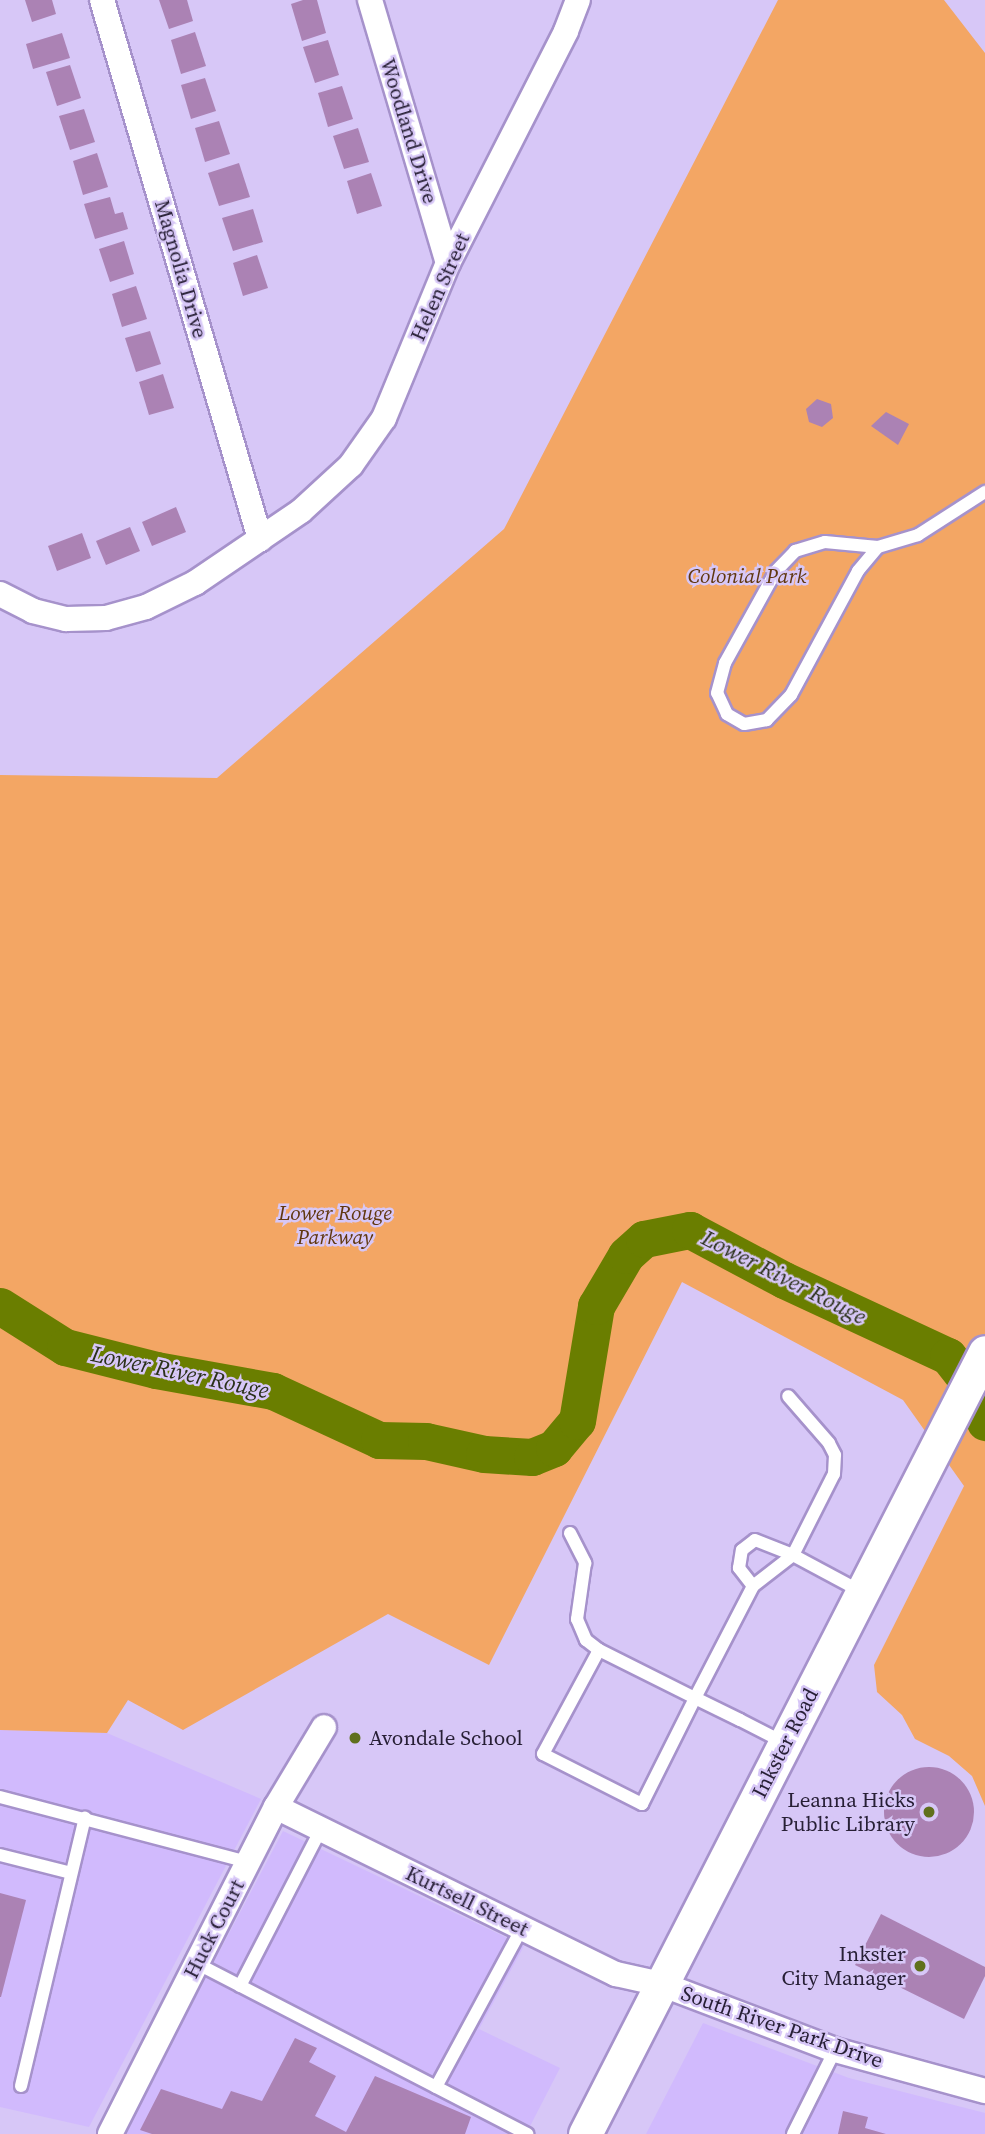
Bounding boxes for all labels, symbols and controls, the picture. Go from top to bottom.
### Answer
street label: Woodland Drive [375,55,443,207]
street label: Magnolia Drive [149,197,213,341]
street label: Helen Street [405,229,475,345]
park label: Colonial Park [688,563,806,589]
park label: Lower Rouge Parkway [278,1200,392,1250]
water label: Lower River Rouge [697,1224,871,1330]
water label: Lower River Rouge [89,1340,271,1404]
street label: Inkster Road [747,1684,823,1802]
place label: Avondale School [369,1725,523,1751]
marker: Avondale School [347,1730,363,1746]
place label: Leanna Hicks Public Library [781,1787,915,1837]
marker: Leanna Hicks Public Library [921,1804,937,1820]
street label: Kurtsell Street [402,1860,532,1942]
street label: Huck Court [178,1875,250,1983]
place label: Inkster City Manager [781,1941,906,1991]
marker: Inkster City Manager [912,1958,928,1974]
street label: South River Park Drive [678,1981,886,2073]

